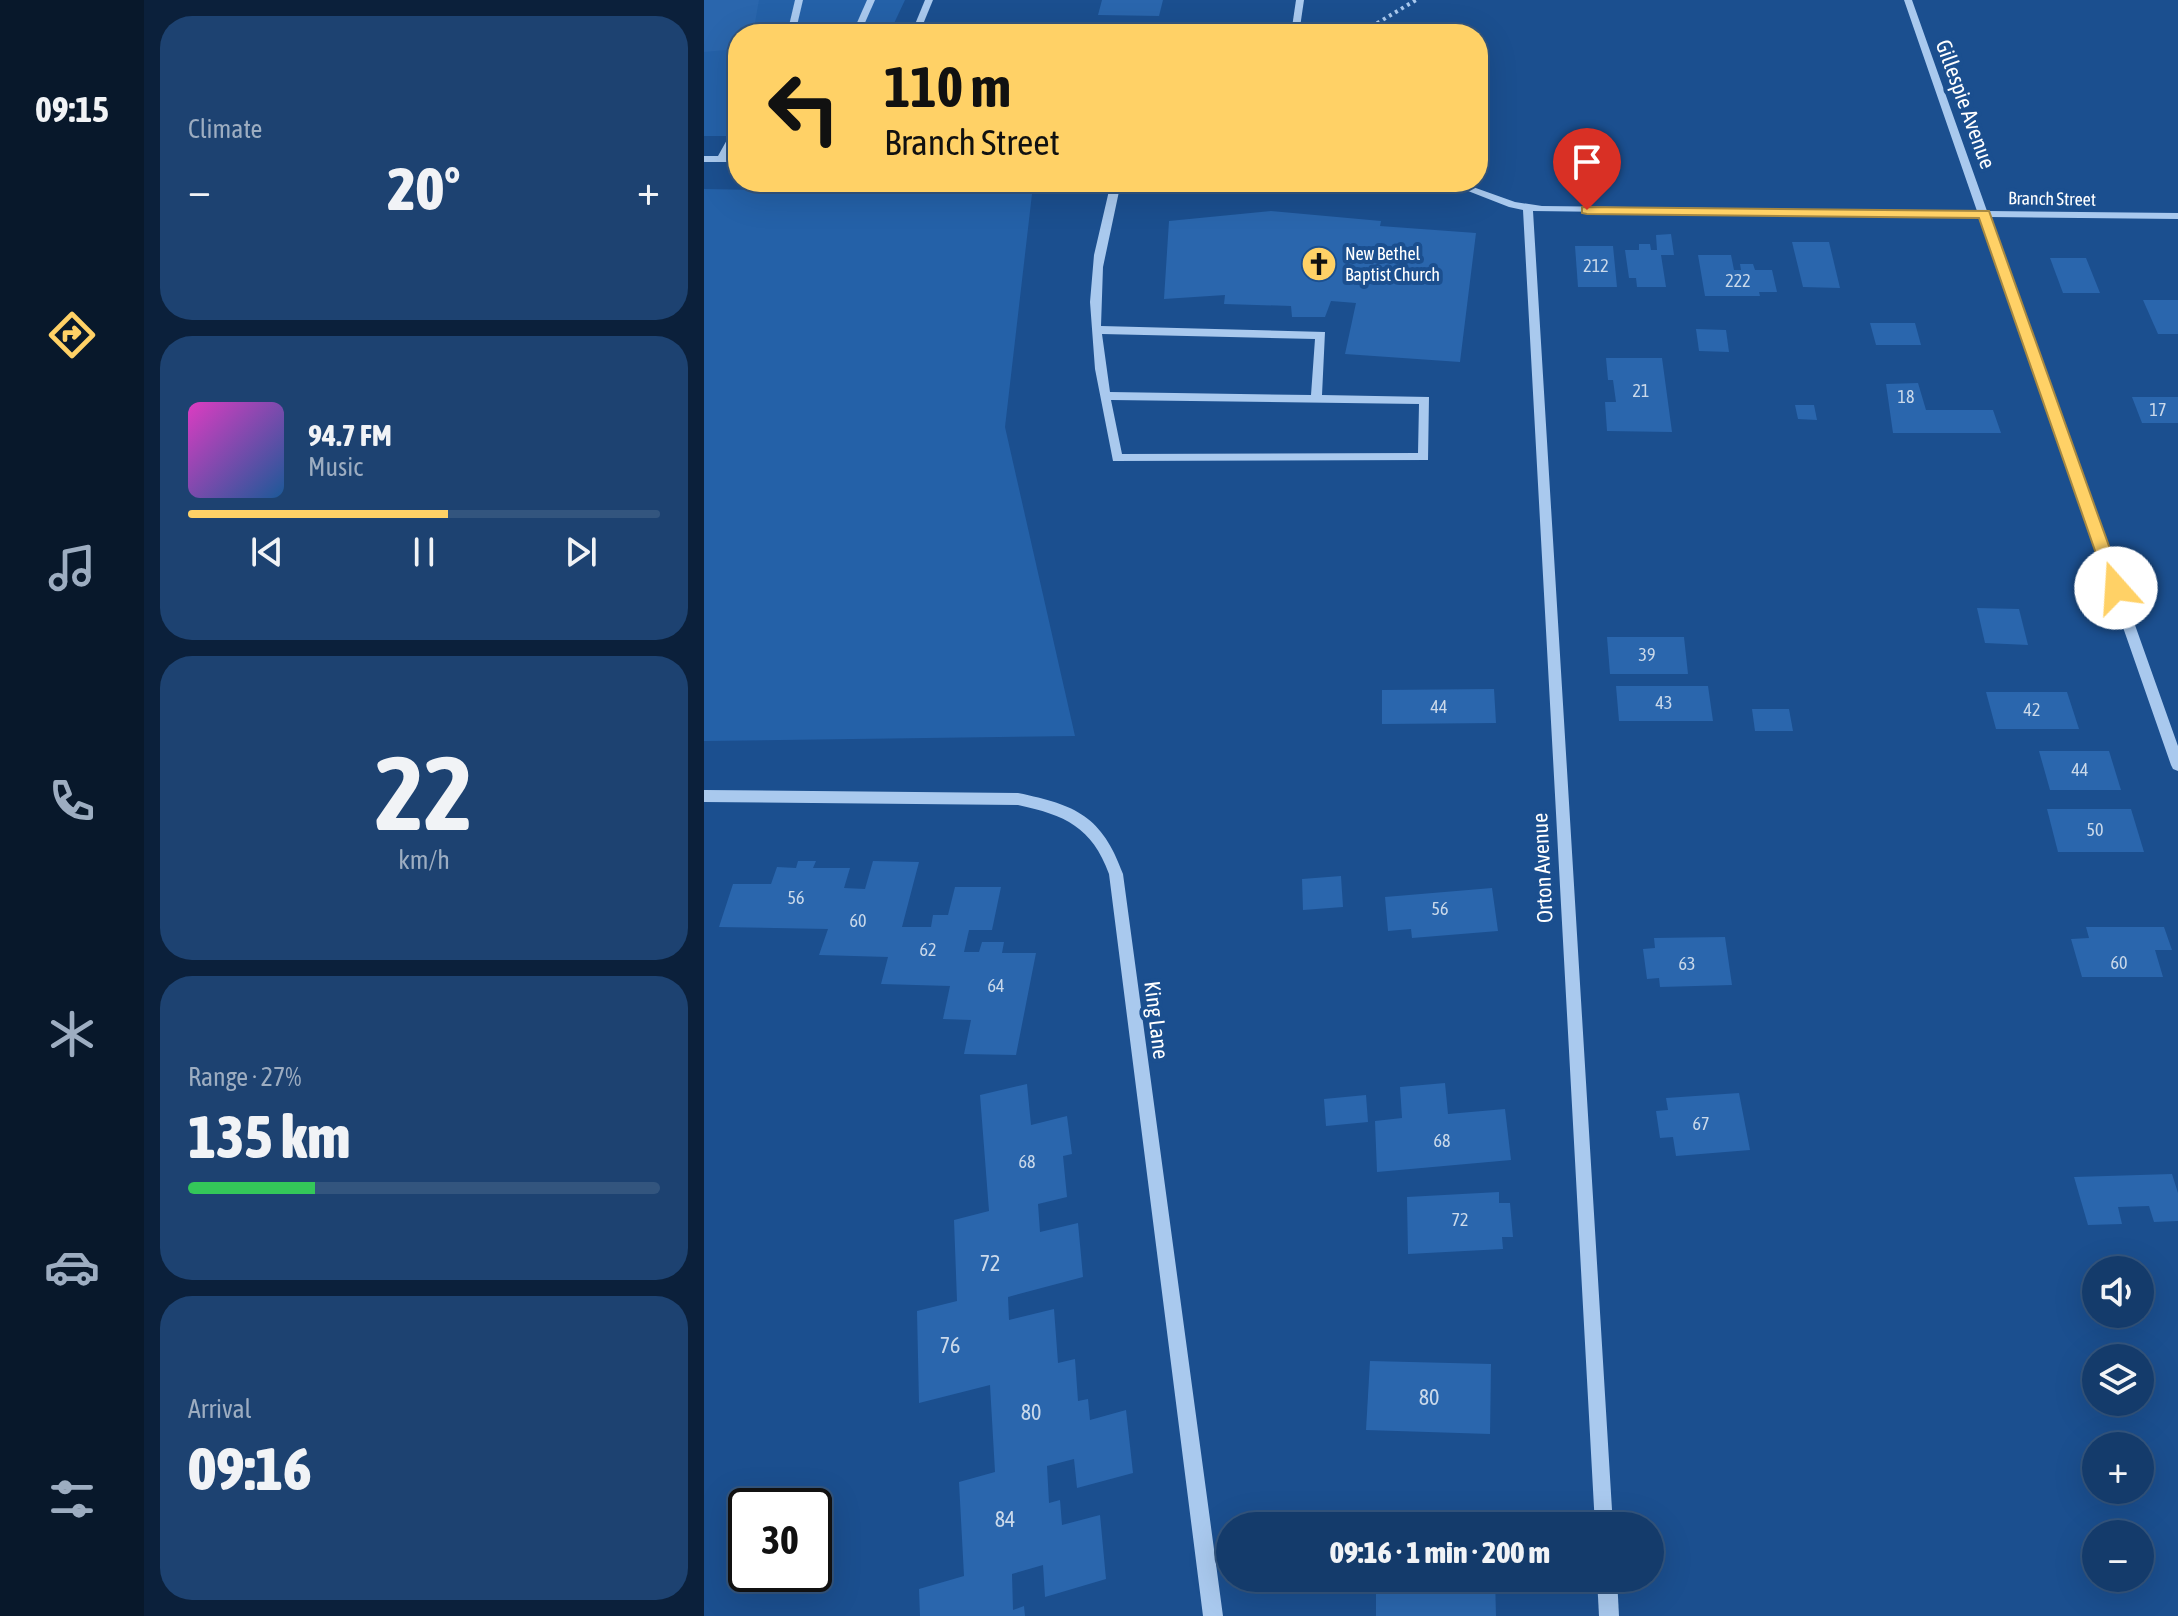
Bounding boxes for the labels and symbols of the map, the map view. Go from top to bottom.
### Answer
street label: Gillespie Avenue [1931,36,2001,172]
pin [1553,128,1621,210]
street label: Branch Street [2008,187,2096,210]
place label: New Bethel Baptist Church [1345,243,1440,285]
church icon: New Bethel Baptist Church [1300,245,1338,283]
house number: 212 [1583,255,1609,276]
house number: 222 [1725,270,1751,291]
house number: 21 [1633,380,1649,401]
house number: 18 [1898,386,1914,407]
house number: 17 [2150,399,2166,420]
position arrow [2074,546,2158,630]
house number: 39 [1639,644,1655,665]
house number: 43 [1656,692,1672,713]
house number: 44 [1431,696,1447,717]
house number: 42 [2024,699,2040,720]
house number: 44 [2072,759,2088,780]
street label: Orton Avenue [1526,812,1558,924]
house number: 50 [2087,819,2103,840]
house number: 56 [788,887,804,908]
house number: 56 [1432,898,1448,919]
house number: 60 [850,910,866,931]
house number: 62 [920,939,936,960]
house number: 60 [2111,952,2127,973]
house number: 63 [1679,953,1695,974]
house number: 64 [988,975,1004,996]
street label: King Lane [1139,980,1175,1060]
house number: 67 [1693,1113,1709,1134]
house number: 68 [1434,1130,1450,1151]
house number: 68 [1019,1151,1035,1172]
house number: 72 [1452,1209,1468,1230]
house number: 72 [980,1250,1000,1276]
house number: 76 [940,1332,960,1358]
house number: 80 [1419,1384,1439,1410]
house number: 80 [1021,1399,1041,1425]
speed limit sign: 30 [728,1488,832,1592]
house number: 84 [995,1506,1015,1532]

